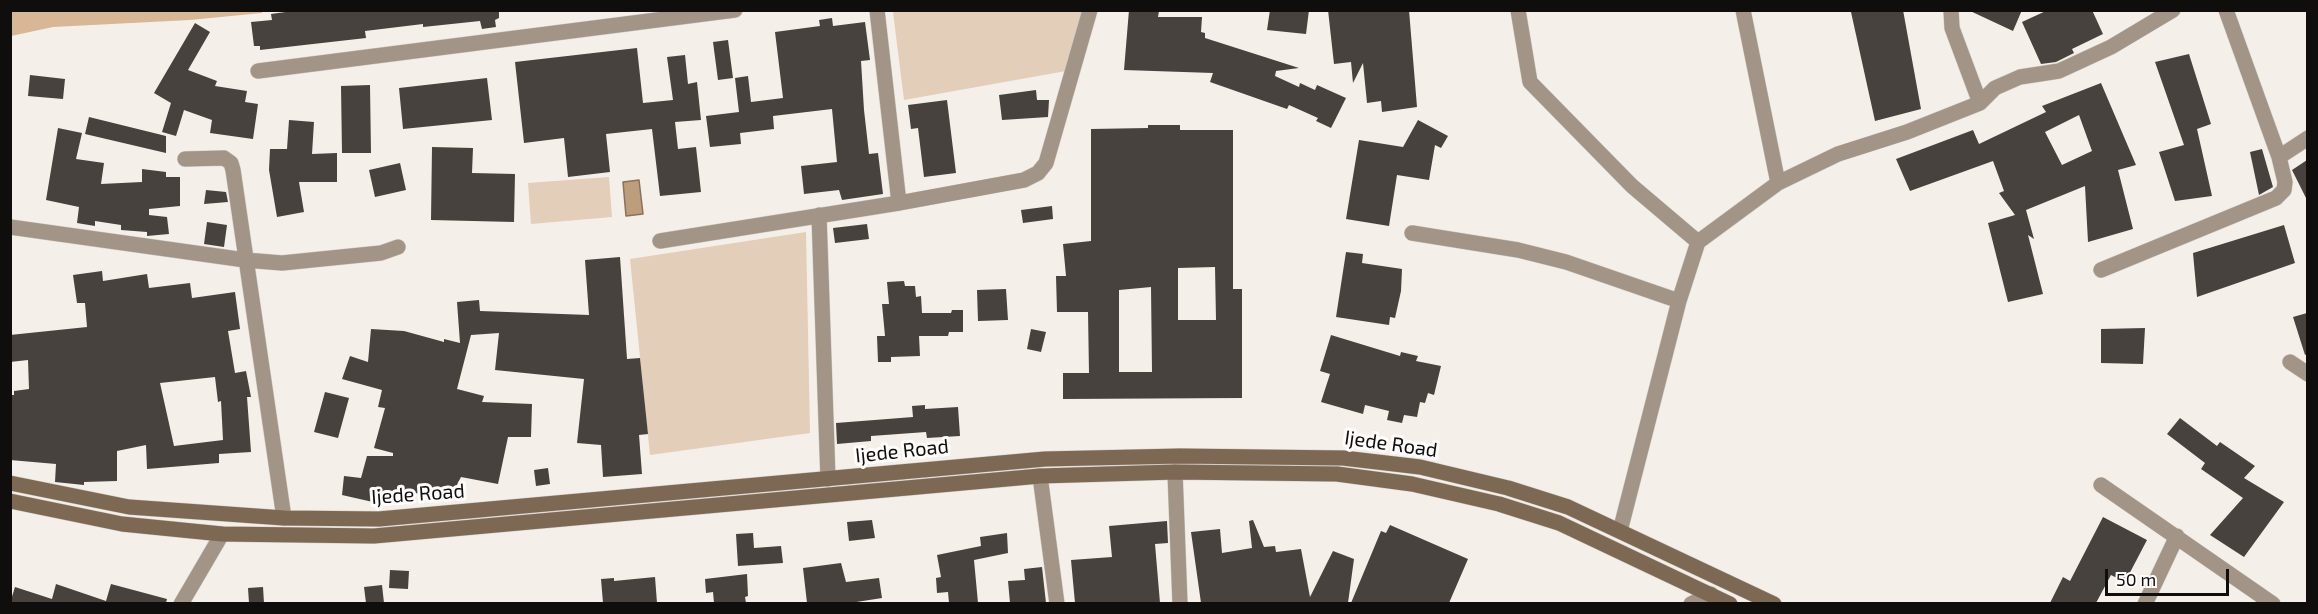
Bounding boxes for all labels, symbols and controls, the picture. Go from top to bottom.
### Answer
street label: Ijede Road [1343,426,1439,462]
street label: Ijede Road [854,434,950,468]
street label: Ijede Road [370,479,466,509]
scale bar [2108,557,2232,595]
text: 50 m [2116,568,2156,590]

